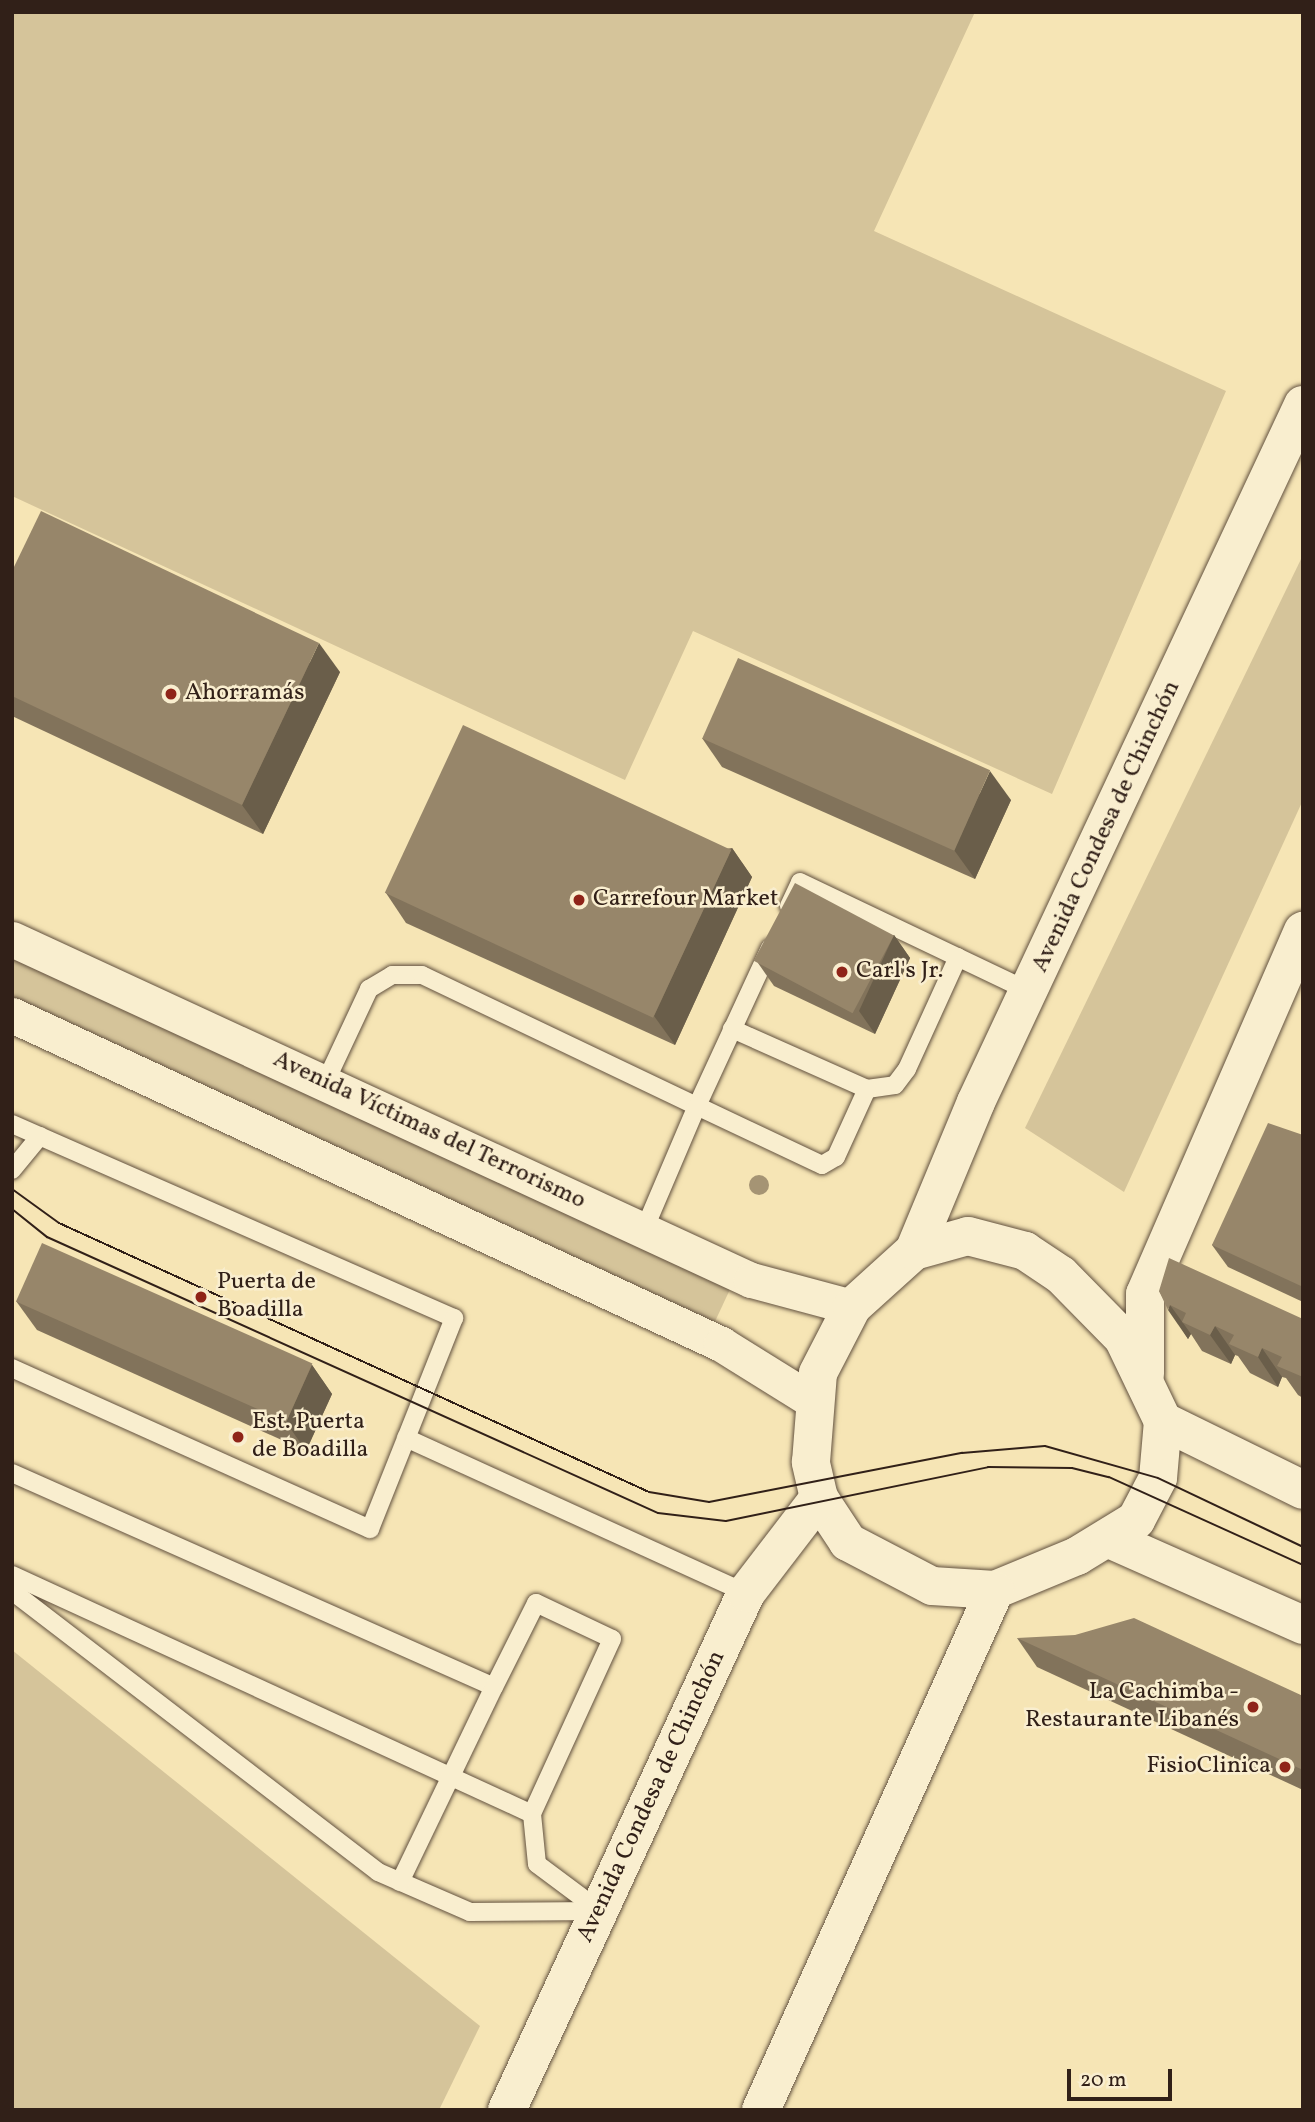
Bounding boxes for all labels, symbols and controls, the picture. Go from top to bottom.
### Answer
street label: Avenida Condesa de Chinchón [1027,677,1187,977]
place label: Ahorramás [185,680,304,708]
marker: Ahorramás [163,686,179,702]
place label: Carrefour Market [593,886,778,914]
marker: Carrefour Market [571,892,587,908]
place label: Carl's Jr. [856,958,943,986]
marker: Carl's Jr. [834,964,850,980]
street label: Avenida Víctimas del Terrorismo [267,1045,591,1217]
place label: Puerta de Boadilla [217,1269,316,1325]
marker: Puerta de Boadilla [191,1287,211,1307]
place label: Est. Puerta de Boadilla [252,1409,368,1465]
marker: Est. Puerta de Boadilla [230,1429,246,1445]
street label: Avenida Condesa de Chinchón [572,1647,732,1947]
place label: La Cachimba - Restaurante Libanés [1025,1679,1239,1735]
marker: La Cachimba - Restaurante Libanés [1245,1699,1261,1715]
place label: FisioClinica [1146,1753,1271,1781]
marker: FisioClinica [1277,1759,1293,1775]
scale bar [1070,2056,1175,2100]
text: 20 m [1080,2066,1126,2095]

